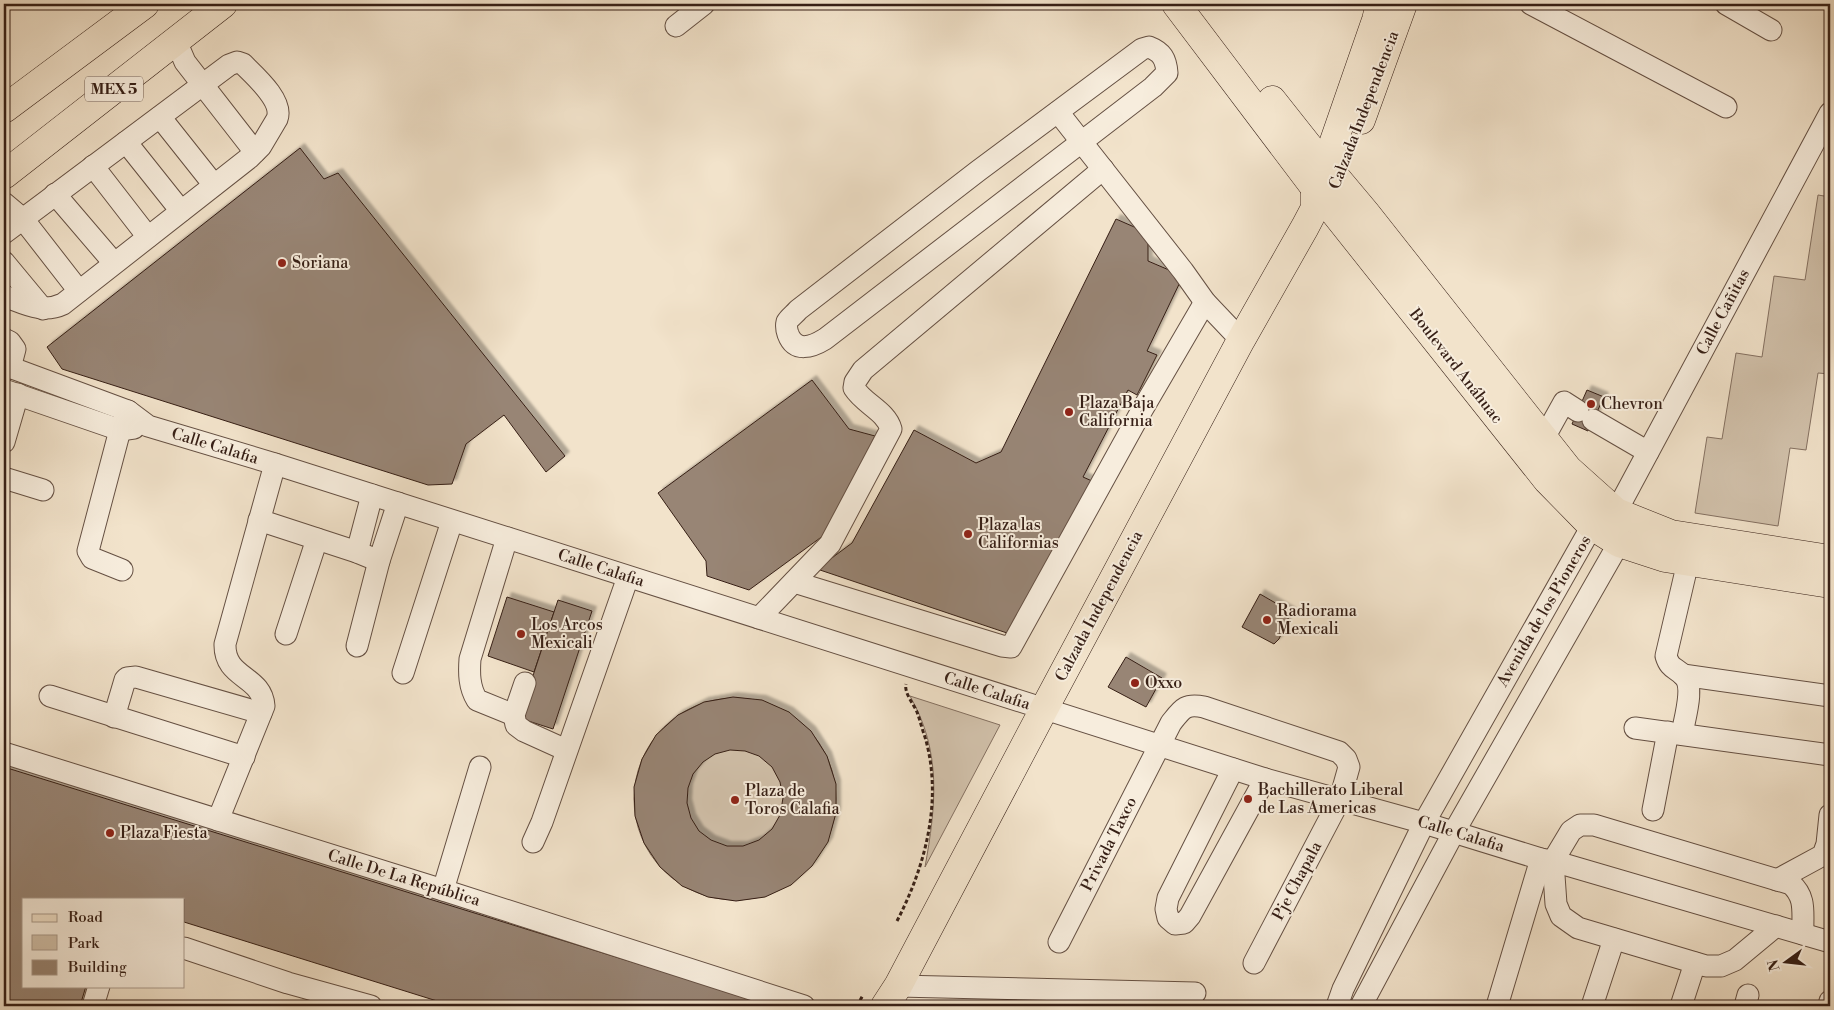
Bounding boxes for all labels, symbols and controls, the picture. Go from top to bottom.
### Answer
street label: Calzada Independencia [1325,27,1404,192]
road number: MEX 5 [85,76,143,102]
place label: Soriana [292,253,349,273]
marker: Soriana [276,257,288,269]
street label: Calle Cañitas [1692,266,1754,358]
street label: Boulevard Anáhuac [1404,304,1507,428]
place label: Plaza Baja California [1079,393,1155,431]
place label: Chevron [1601,394,1663,414]
marker: Chevron [1585,398,1597,410]
marker: Plaza Baja California [1063,406,1075,418]
street label: Calle Calafia [169,423,262,469]
place label: Plaza las Californias [978,515,1059,553]
street label: Calzada Independencia [1051,526,1148,685]
marker: Plaza las Californias [962,528,974,540]
street label: Avenida de los Pioneros [1492,532,1596,691]
street label: Calle Calafia [555,545,648,592]
place label: Radiorama Mexicali [1277,601,1358,639]
marker: Radiorama Mexicali [1261,614,1273,626]
place label: Los Arcos Mexicali [531,615,603,653]
marker: Los Arcos Mexicali [515,628,527,640]
street label: Calle Calafia [941,668,1034,715]
place label: Oxxo [1145,673,1182,693]
marker: Oxxo [1129,677,1141,689]
place label: Bachillerato Liberal de Las Americas [1257,780,1403,818]
place label: Plaza de Toros Calafia [745,781,841,819]
marker: Bachillerato Liberal de Las Americas [1242,793,1254,805]
marker: Plaza de Toros Calafia [729,794,741,806]
street label: Privada Taxco [1077,794,1141,894]
street label: Calle Calafia [1415,811,1508,857]
place label: Plaza Fiesta [120,823,209,843]
marker: Plaza Fiesta [104,827,116,839]
street label: Pje Chapala [1268,837,1327,924]
street label: Calle De La República [325,845,484,911]
legend [22,898,185,988]
text: Road [68,908,103,927]
text: Park [68,934,100,953]
north arrow [1762,938,1812,988]
text: N [1764,957,1785,973]
text: Building [67,958,127,977]

